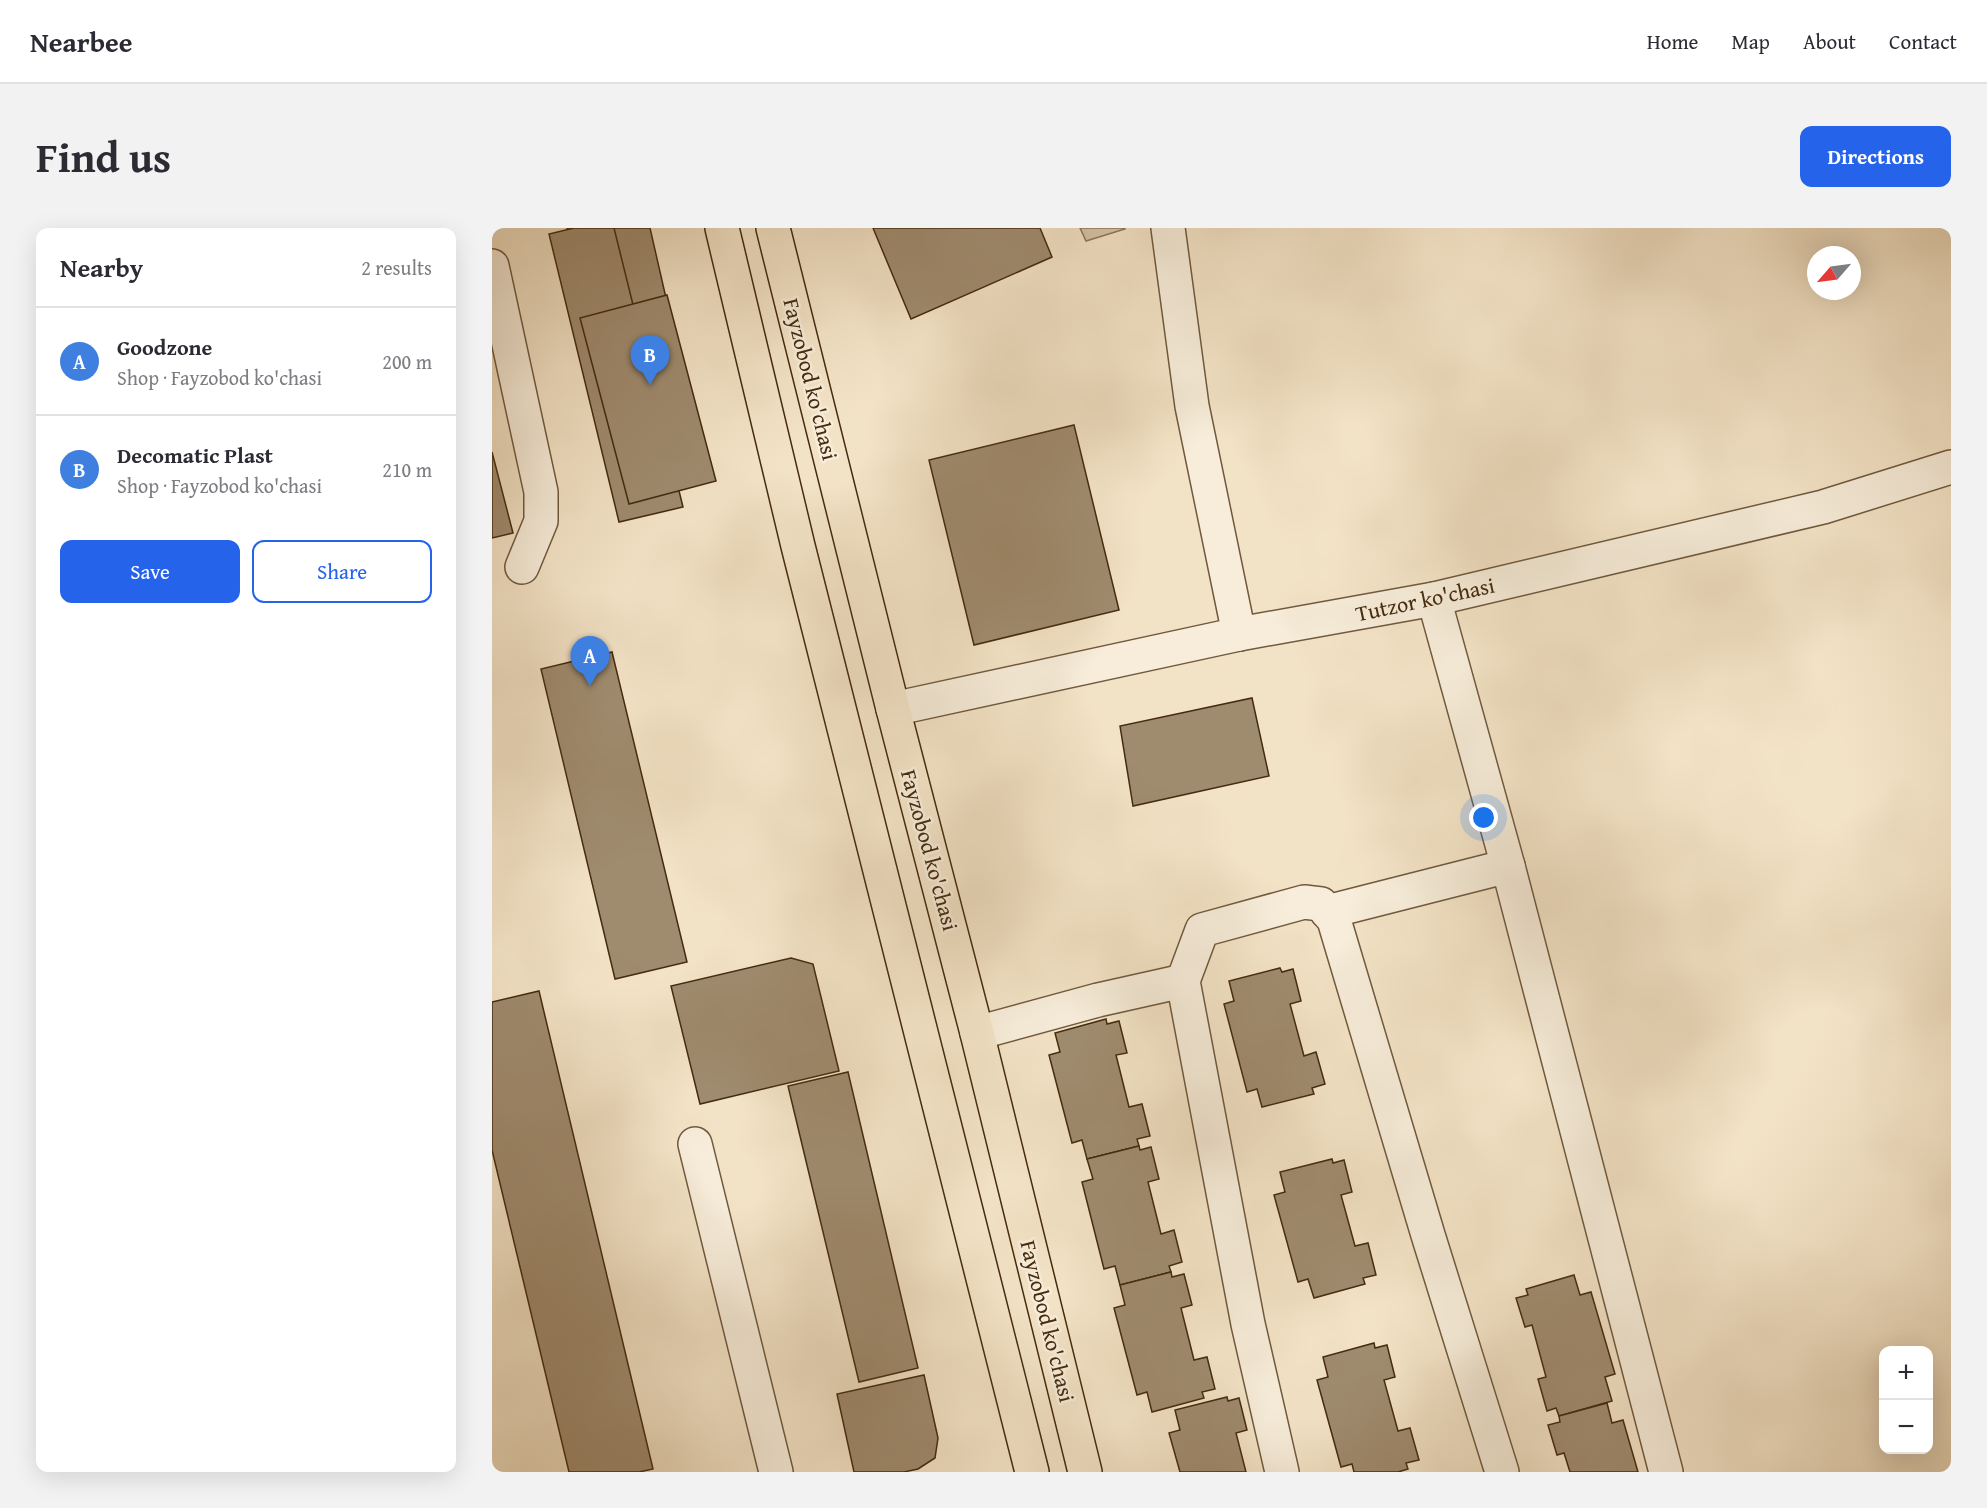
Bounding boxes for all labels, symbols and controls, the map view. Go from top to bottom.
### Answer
text: Nearbee [30,21,133,62]
text: Home [1647,26,1698,57]
text: Map [1731,26,1770,57]
text: About [1803,26,1856,57]
text: Contact [1889,26,1957,57]
text: Find us [36,126,171,187]
button: Directions [1800,126,1951,187]
north arrow [1807,246,1861,300]
text: Nearby [60,248,143,287]
text: 2 results [361,253,432,282]
street label: Fayzobod ko'chasi [775,295,847,463]
text: Goodzone [117,331,212,363]
pin: B [630,336,670,385]
text: A [73,347,86,376]
text: 200 m [382,347,432,376]
text: Shop · Fayzobod ko'chasi [117,363,322,392]
text: Decomatic Plast [117,439,273,471]
text: B [73,455,86,484]
text: 210 m [382,455,432,484]
text: Shop · Fayzobod ko'chasi [117,471,322,500]
button: Save [60,540,240,603]
button: Share [252,540,432,603]
street label: Tutzor ko'chasi [1352,569,1498,629]
pin: A [570,636,610,686]
street label: Fayzobod ko'chasi [893,766,967,934]
your location [1469,803,1498,832]
street label: Fayzobod ko'chasi [1012,1237,1084,1405]
map controls [1879,1346,1933,1454]
button: + [1879,1346,1933,1400]
button: − [1879,1400,1933,1454]

